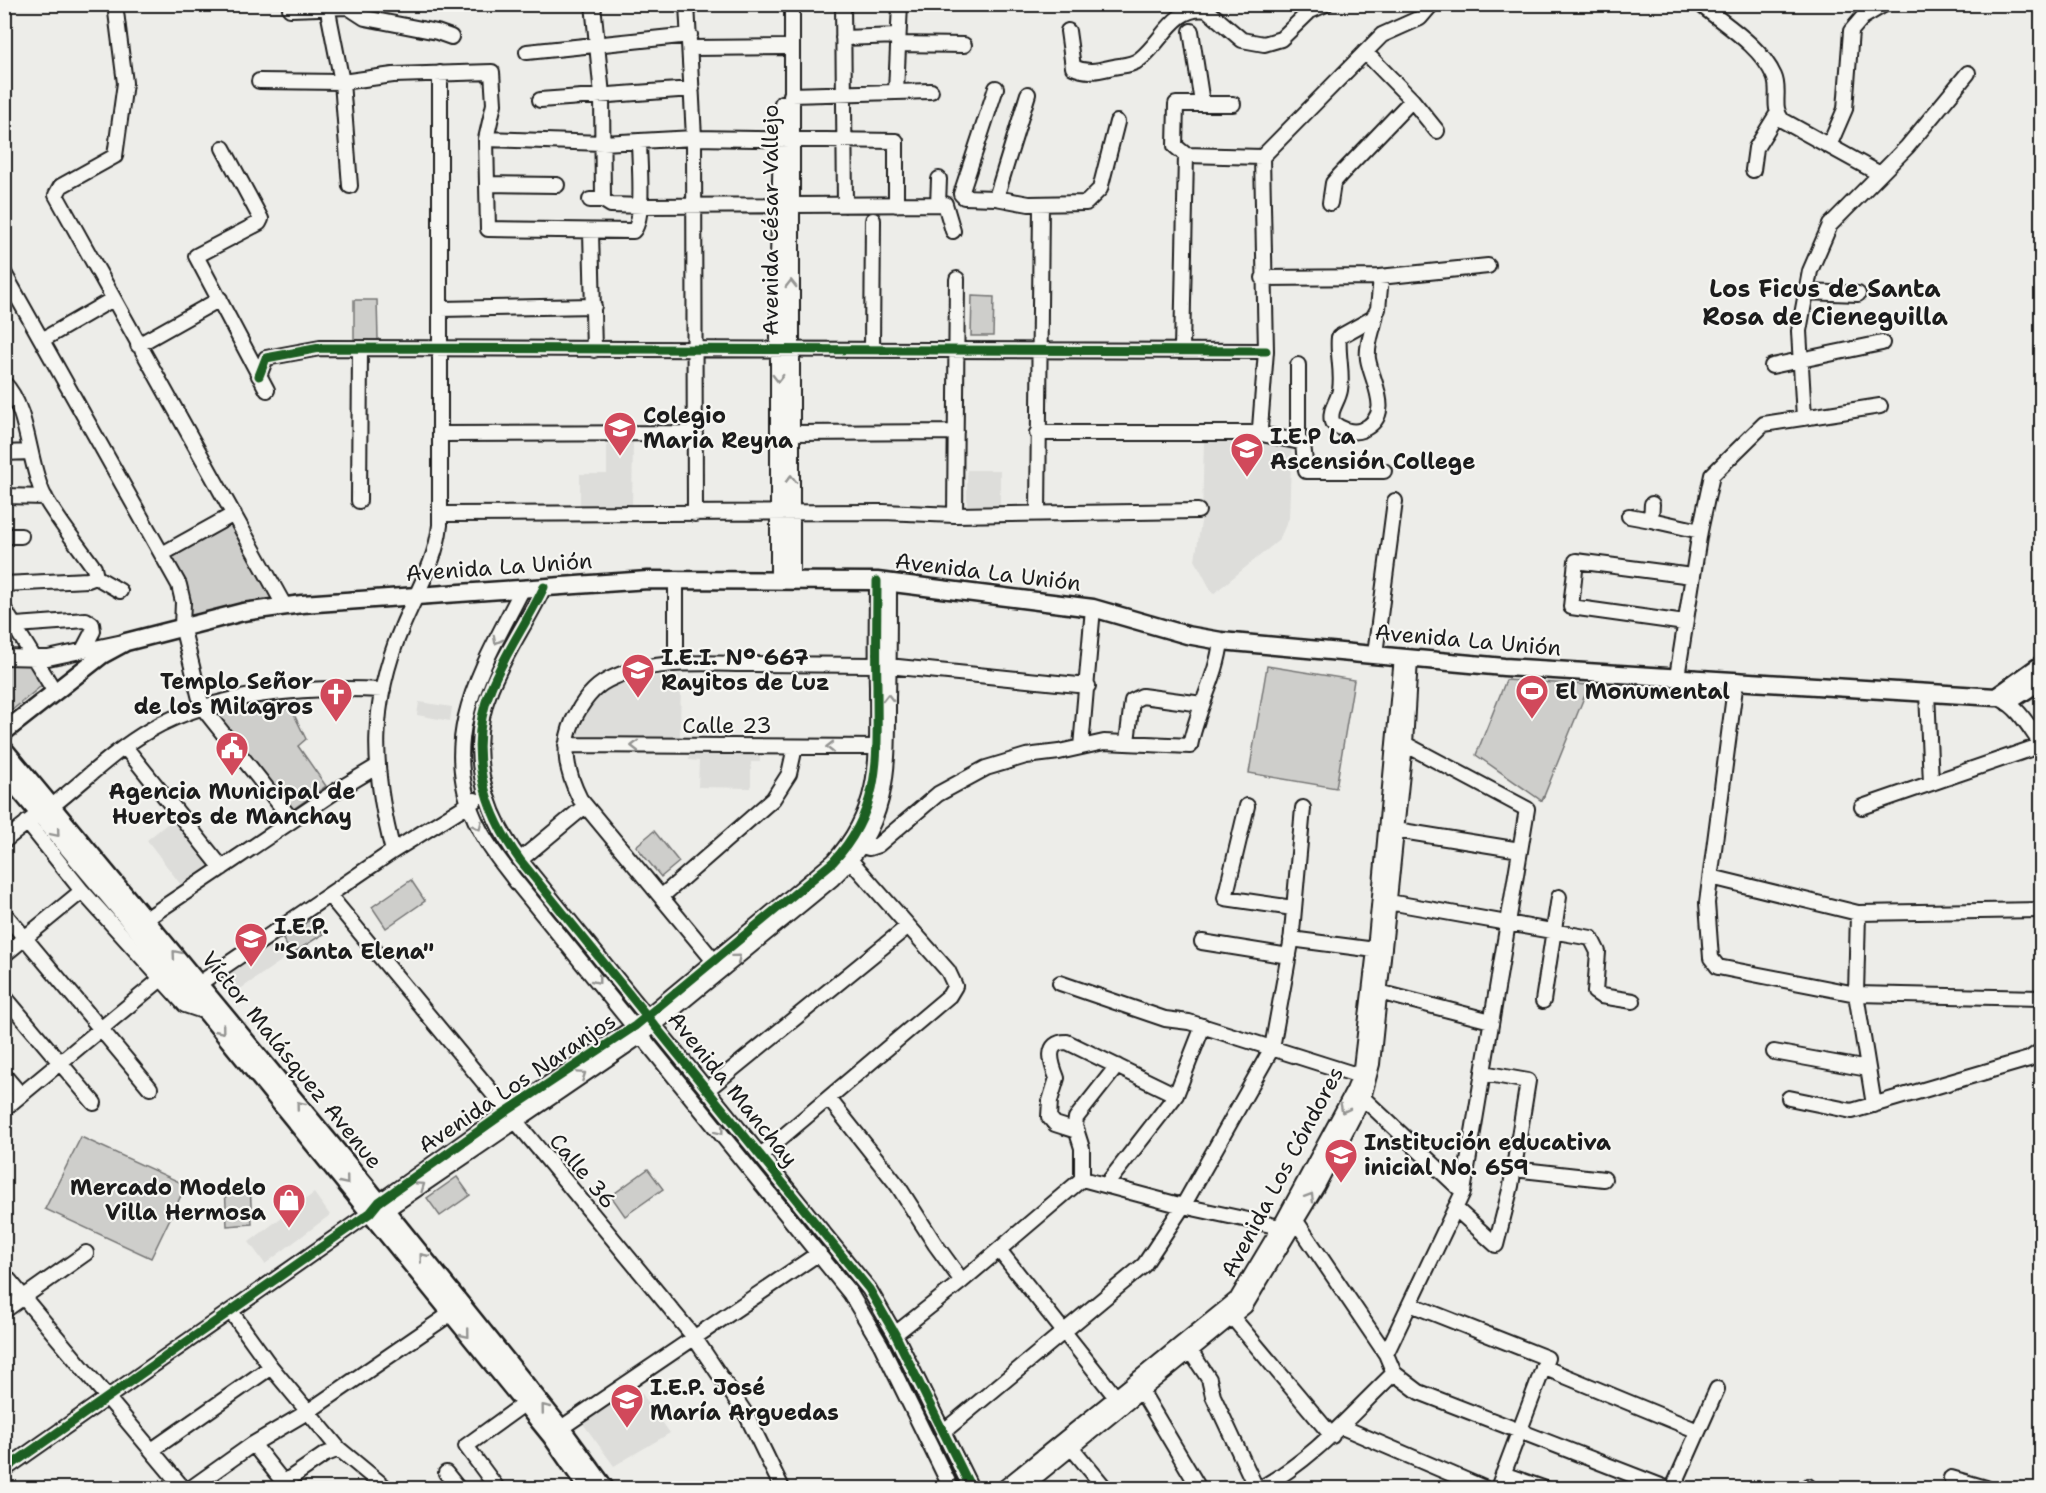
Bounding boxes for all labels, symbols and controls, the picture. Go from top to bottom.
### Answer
street label: Avenida César Vallejo [756,104,785,336]
district label: Los Ficus de Santa Rosa de Cieneguilla [1702,273,1948,333]
one-way arrow [785,280,797,289]
one-way arrow [772,373,784,382]
place label: Colegio Maria Reyna [643,401,793,455]
school or university icon: Colegio Maria Reyna [602,410,638,457]
place label: I.E.P La Ascensión College [1270,422,1475,476]
school or university icon: I.E.P La Ascensión College [1229,431,1265,478]
one-way arrow [785,475,797,484]
street label: Avenida La Unión [405,546,593,588]
street label: Avenida La Unión [893,546,1083,598]
street label: Avenida La Unión [1374,617,1562,663]
one-way arrow [493,634,504,645]
place label: I.E.I. N° 667 Rayitos de Luz [661,643,830,697]
school or university icon: I.E.I. N° 667 Rayitos de Luz [620,652,656,699]
place label: Templo Señor de los Milagros [134,667,313,721]
sports icon: El Monumental [1514,673,1550,720]
church icon: Templo Señor de los Milagros [318,676,354,723]
place label: El Monumental [1555,677,1730,706]
one-way arrow [882,693,894,702]
street label: Calle 23 [682,711,772,740]
public building icon: Agencia Municipal de Huertos de Manchay [214,730,250,777]
one-way arrow [630,740,639,752]
one-way arrow [825,741,834,753]
place label: Agencia Municipal de Huertos de Manchay [109,777,355,831]
one-way arrow [470,819,482,830]
one-way arrow [48,826,59,837]
place label: I.E.P. "Santa Elena" [274,912,434,966]
school or university icon: I.E.P. "Santa Elena" [233,921,269,968]
street label: Víctor Malásquez Avenue [195,945,389,1175]
one-way arrow [172,950,183,961]
one-way arrow [730,954,741,965]
one-way arrow [590,973,601,984]
street label: Avenida Manchay [661,1005,805,1173]
street label: Avenida Los Naranjos [413,1006,621,1160]
one-way arrow [214,1023,225,1034]
street label: Avenida Los Cóndores [1214,1061,1350,1283]
one-way arrow [575,1072,586,1083]
one-way arrow [296,1101,307,1112]
one-way arrow [1340,1103,1351,1113]
one-way arrow [712,1125,723,1136]
street label: Calle 36 [543,1127,623,1215]
place label: Institución educativa inicial No. 659 [1364,1128,1611,1182]
school or university icon: Institución educativa inicial No. 659 [1323,1137,1359,1184]
place label: Mercado Modelo Villa Hermosa [70,1173,266,1227]
one-way arrow [337,1175,348,1186]
shop icon: Mercado Modelo Villa Hermosa [271,1182,307,1229]
one-way arrow [414,1182,425,1193]
one-way arrow [1303,1193,1314,1203]
one-way arrow [419,1252,430,1263]
one-way arrow [459,1327,470,1338]
place label: I.E.P. José María Arguedas [650,1373,839,1427]
school or university icon: I.E.P. José María Arguedas [609,1382,645,1429]
one-way arrow [541,1404,552,1415]

